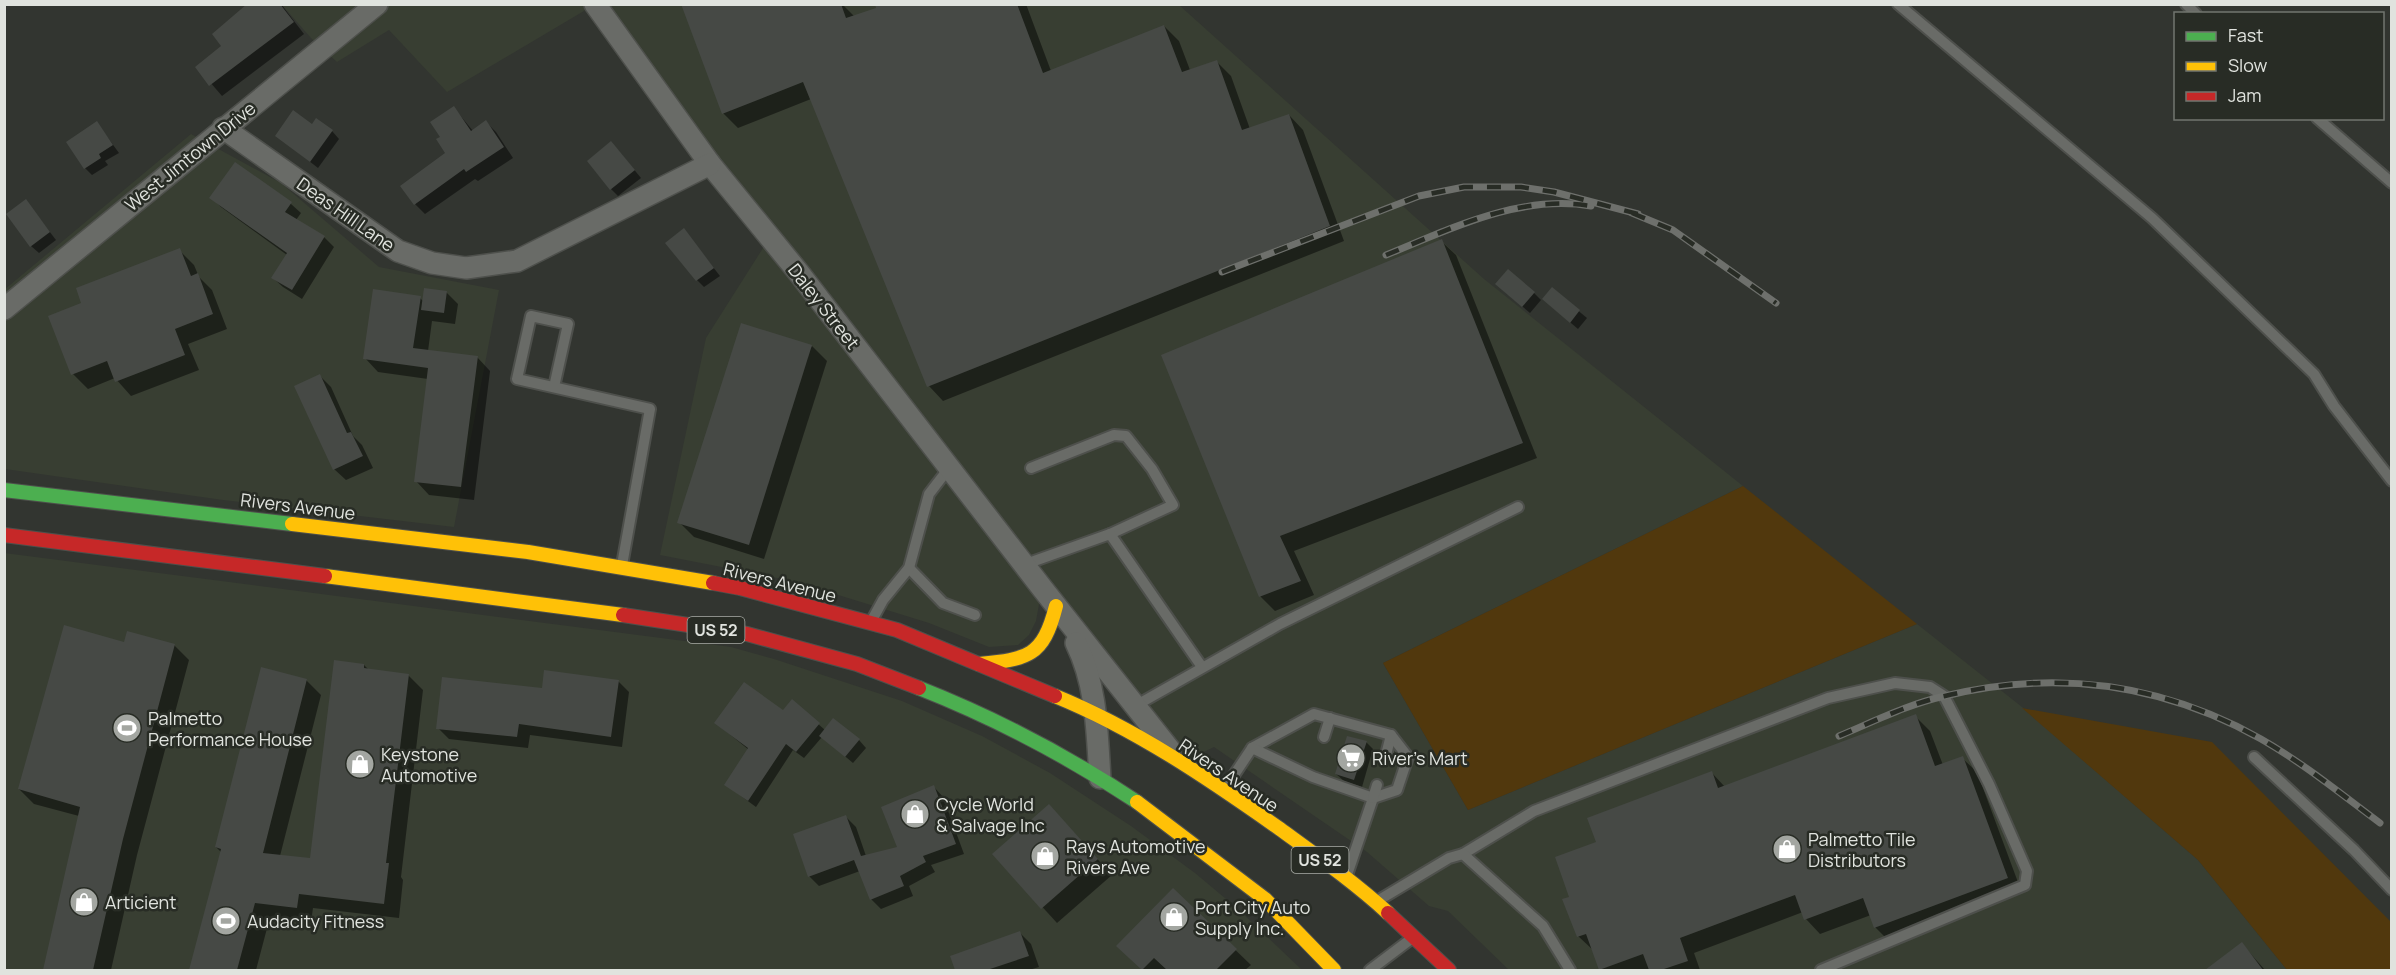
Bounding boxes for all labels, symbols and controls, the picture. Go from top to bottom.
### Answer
legend [2174,12,2384,120]
text: Fast [2228,23,2263,47]
text: Slow [2228,53,2268,77]
text: Jam [2228,83,2262,107]
street label: West Jimtown Drive [120,96,260,216]
street label: Deas Hill Lane [292,171,400,257]
street label: Daley Street [783,258,865,354]
street label: Rivers Avenue [239,487,357,525]
street label: Rivers Avenue [721,556,839,608]
road number: US 52 [688,617,744,643]
place label: Palmetto Performance House [148,706,312,751]
sports icon: Palmetto Performance House [111,712,143,744]
street label: Rivers Avenue [1174,733,1284,817]
place label: Keystone Automotive [381,742,477,787]
supermarket icon: River's Mart [1335,742,1367,774]
place label: River's Mart [1372,746,1468,770]
shop icon: Keystone Automotive [344,748,376,780]
place label: Cycle World & Salvage Inc [936,792,1045,837]
shop icon: Cycle World & Salvage Inc [899,798,931,830]
place label: Palmetto Tile Distributors [1808,827,1916,872]
shop icon: Palmetto Tile Distributors [1771,833,1803,865]
place label: Rays Automotive Rivers Ave [1066,834,1206,879]
shop icon: Rays Automotive Rivers Ave [1029,840,1061,872]
road number: US 52 [1292,847,1348,873]
shop icon: Articient [68,886,100,918]
place label: Articient [105,890,176,914]
place label: Port City Auto Supply Inc. [1195,895,1310,940]
shop icon: Port City Auto Supply Inc. [1158,901,1190,933]
sports icon: Audacity Fitness [210,905,242,937]
place label: Audacity Fitness [247,909,384,933]

